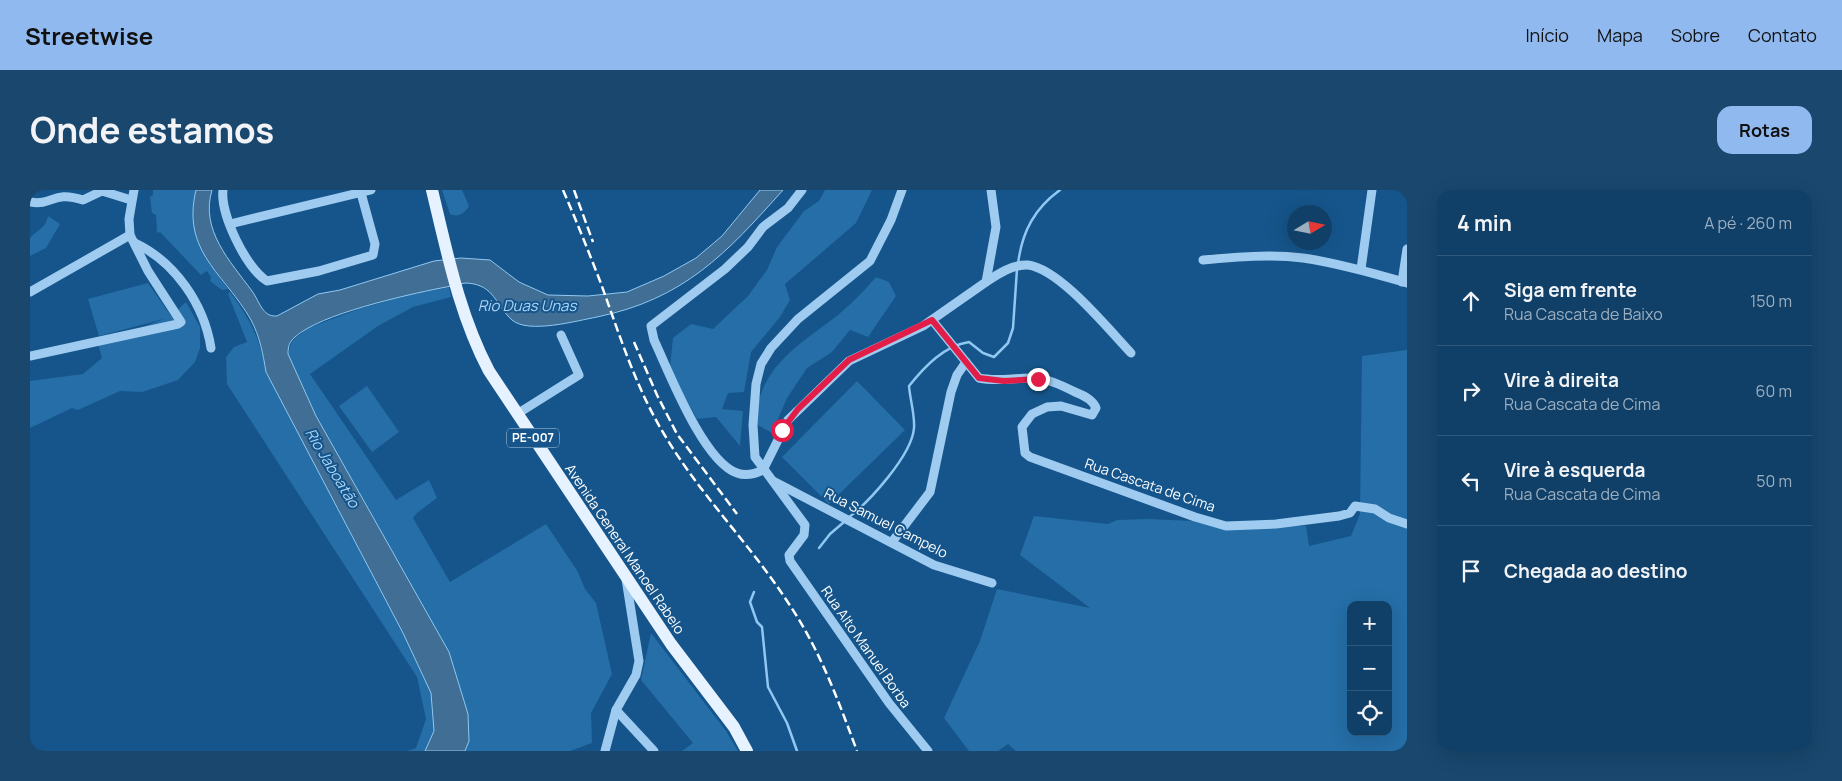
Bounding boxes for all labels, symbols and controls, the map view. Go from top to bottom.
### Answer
text: Streetwise [25,19,153,52]
text: Início [1525,23,1569,47]
text: Mapa [1597,23,1643,47]
text: Sobre [1671,23,1720,47]
text: Contato [1748,23,1817,47]
text: Onde estamos [30,106,274,154]
button: Rotas [1717,106,1812,154]
north arrow [1287,205,1332,250]
text: 4 min [1457,209,1512,237]
text: A pé · 260 m [1704,212,1792,234]
text: Siga em frente [1504,277,1637,303]
icon: ahead [1457,287,1485,315]
text: 150 m [1750,290,1792,312]
water label: Rio Duas Unas [478,295,577,316]
text: Rua Cascata de Baixo [1504,303,1663,325]
text: Vire à direita [1504,367,1619,393]
route end [1027,368,1050,391]
icon: right [1457,377,1485,405]
text: 60 m [1756,380,1792,402]
text: Rua Cascata de Cima [1504,393,1660,415]
route start [771,419,794,442]
water label: Rio Jaboatão [300,424,365,512]
road number: PE-007 [507,428,559,448]
street label: Rua Cascata de Cima [1082,453,1218,516]
text: Vire à esquerda [1504,457,1645,483]
street label: Avenida General Manoel Rabelo [561,460,690,638]
icon: left [1457,467,1485,495]
text: 50 m [1756,470,1792,492]
street label: Rua Samuel Campelo [821,483,951,562]
text: Rua Cascata de Cima [1504,483,1660,505]
icon: arrive [1457,557,1485,585]
text: Chegada ao destino [1504,558,1687,584]
street label: Rua Alto Manuel Borba [817,582,916,711]
map controls [1347,601,1392,736]
button: + [1347,601,1392,646]
button: − [1347,646,1392,691]
button: locate [1347,691,1392,736]

